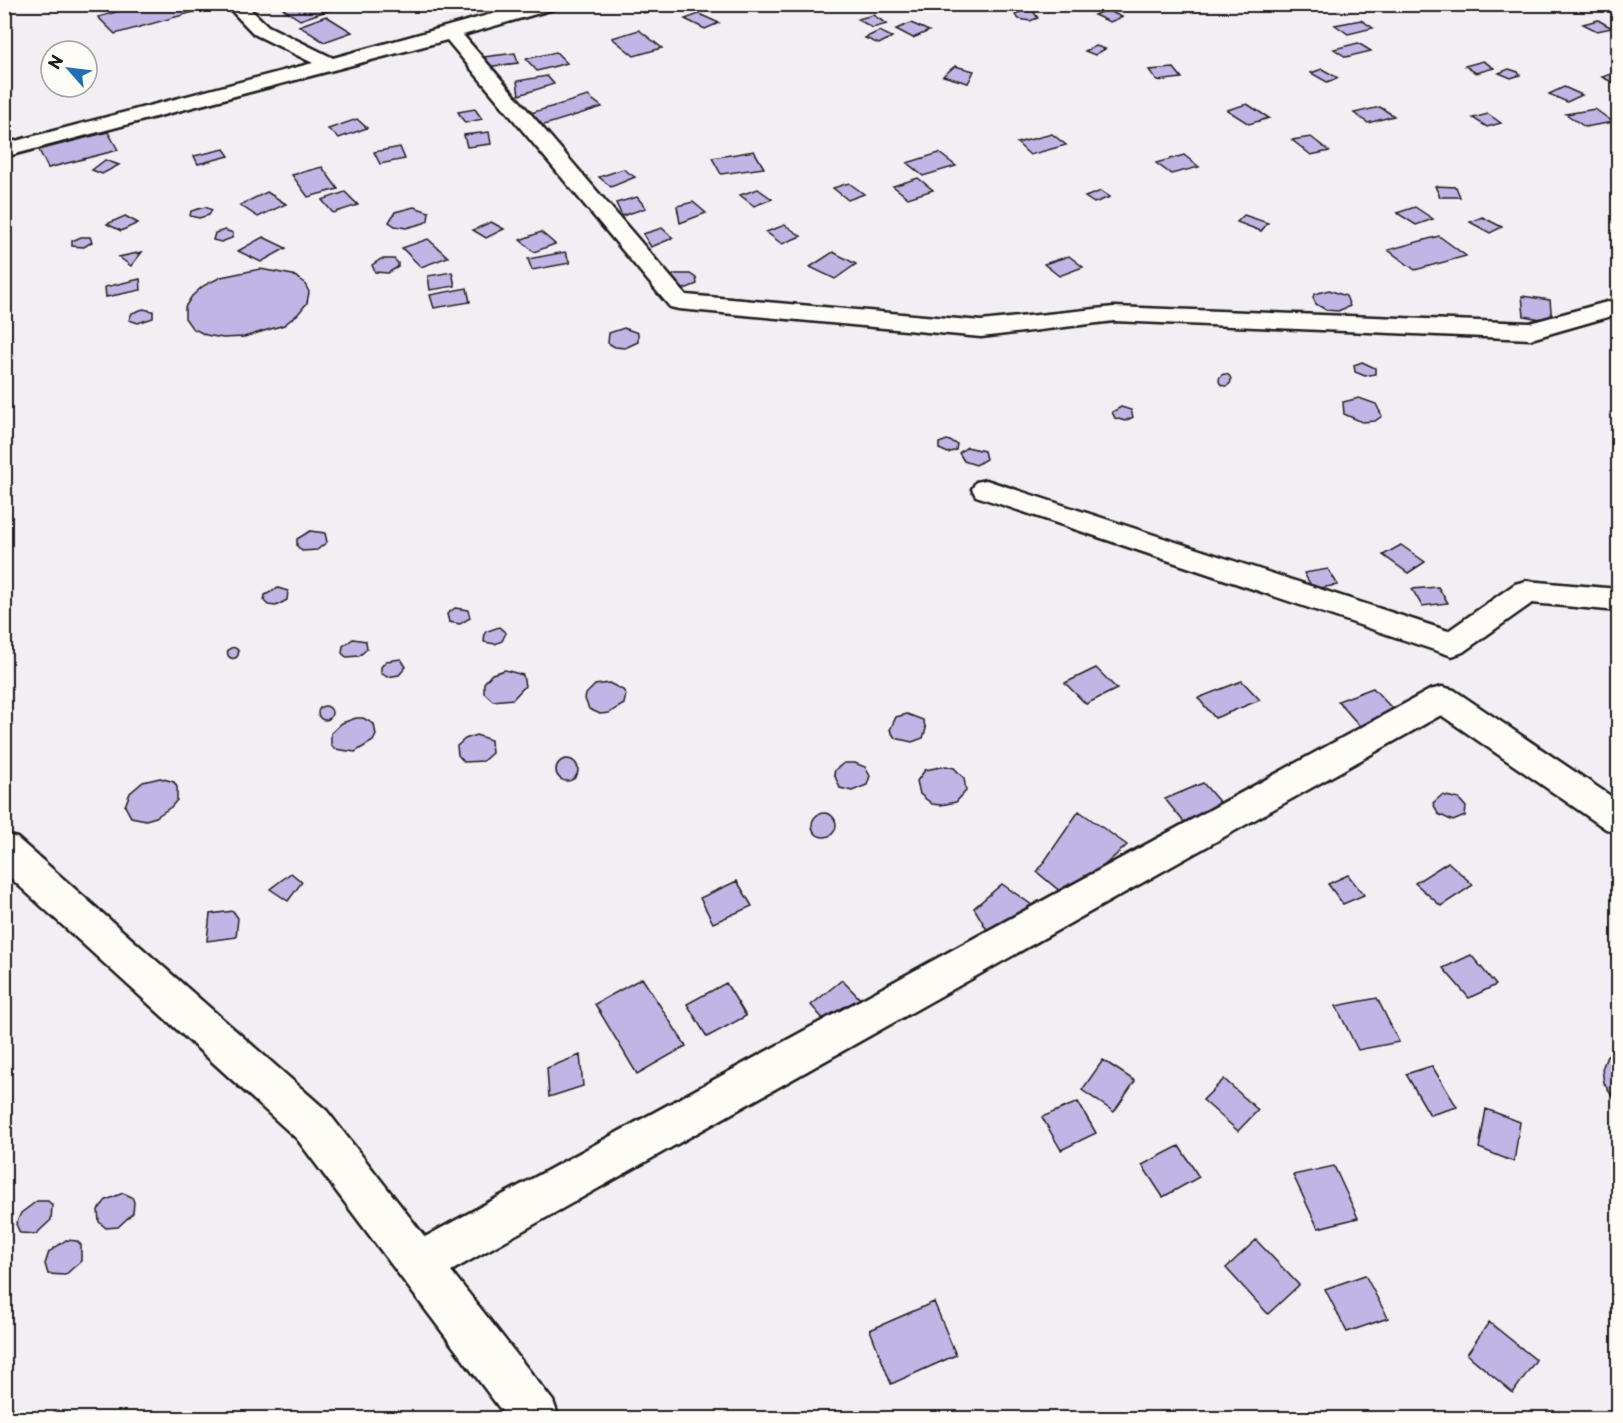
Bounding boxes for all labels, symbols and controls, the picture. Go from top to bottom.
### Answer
north arrow [39,39,99,99]
text: N [41,50,68,73]

